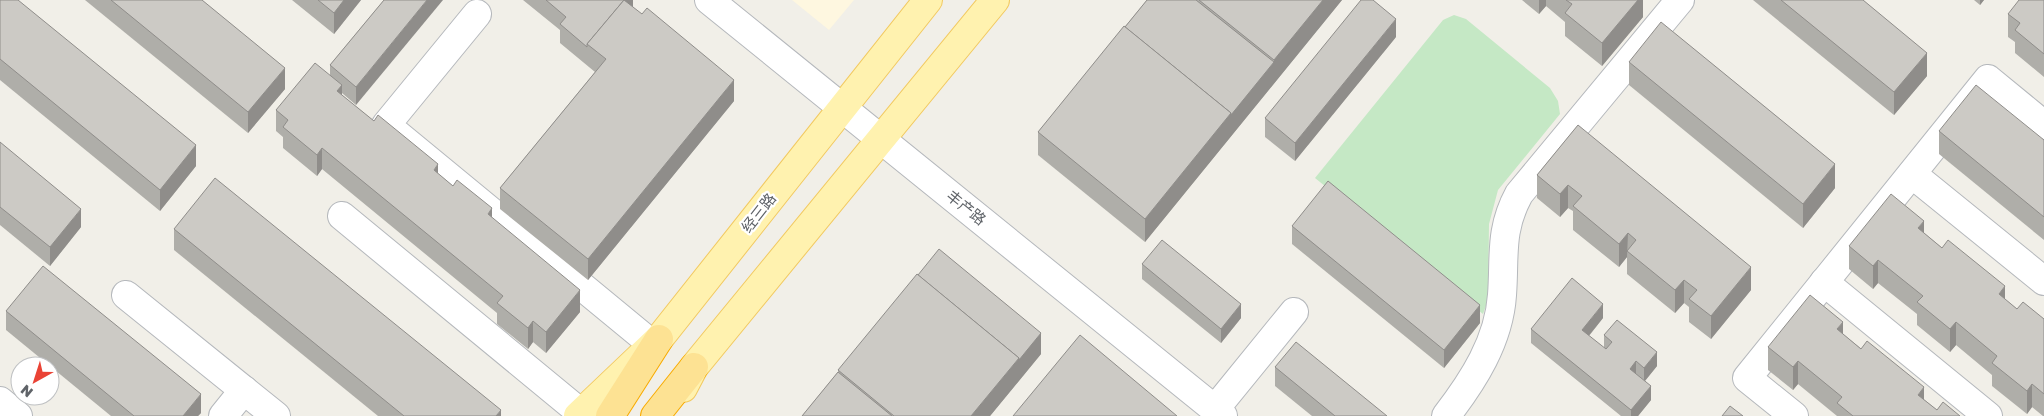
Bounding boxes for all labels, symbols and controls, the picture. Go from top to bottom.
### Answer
street label: 丰产路 [943,186,990,228]
street label: 经三路 [737,189,779,236]
north arrow [10,356,60,406]
text: N [17,382,36,401]

